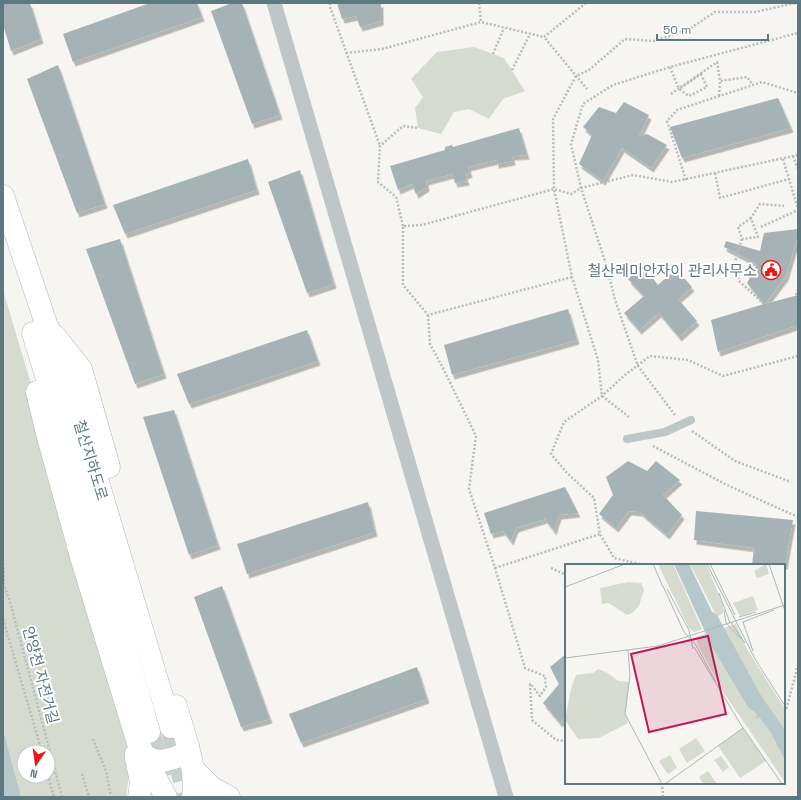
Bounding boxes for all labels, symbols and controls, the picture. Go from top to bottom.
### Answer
scale bar [657,16,768,42]
text: 50 m [663,22,691,38]
public building icon: 철산레미안자이 관리사무소 [760,259,782,281]
place label: 철산레미안자이 관리사무소 [588,261,757,280]
street label: 철산지하도로 [70,418,112,502]
inset map [565,564,785,784]
street label: 안양천 자전거길 [19,624,63,726]
north arrow [16,744,56,784]
text: N [29,766,39,781]

